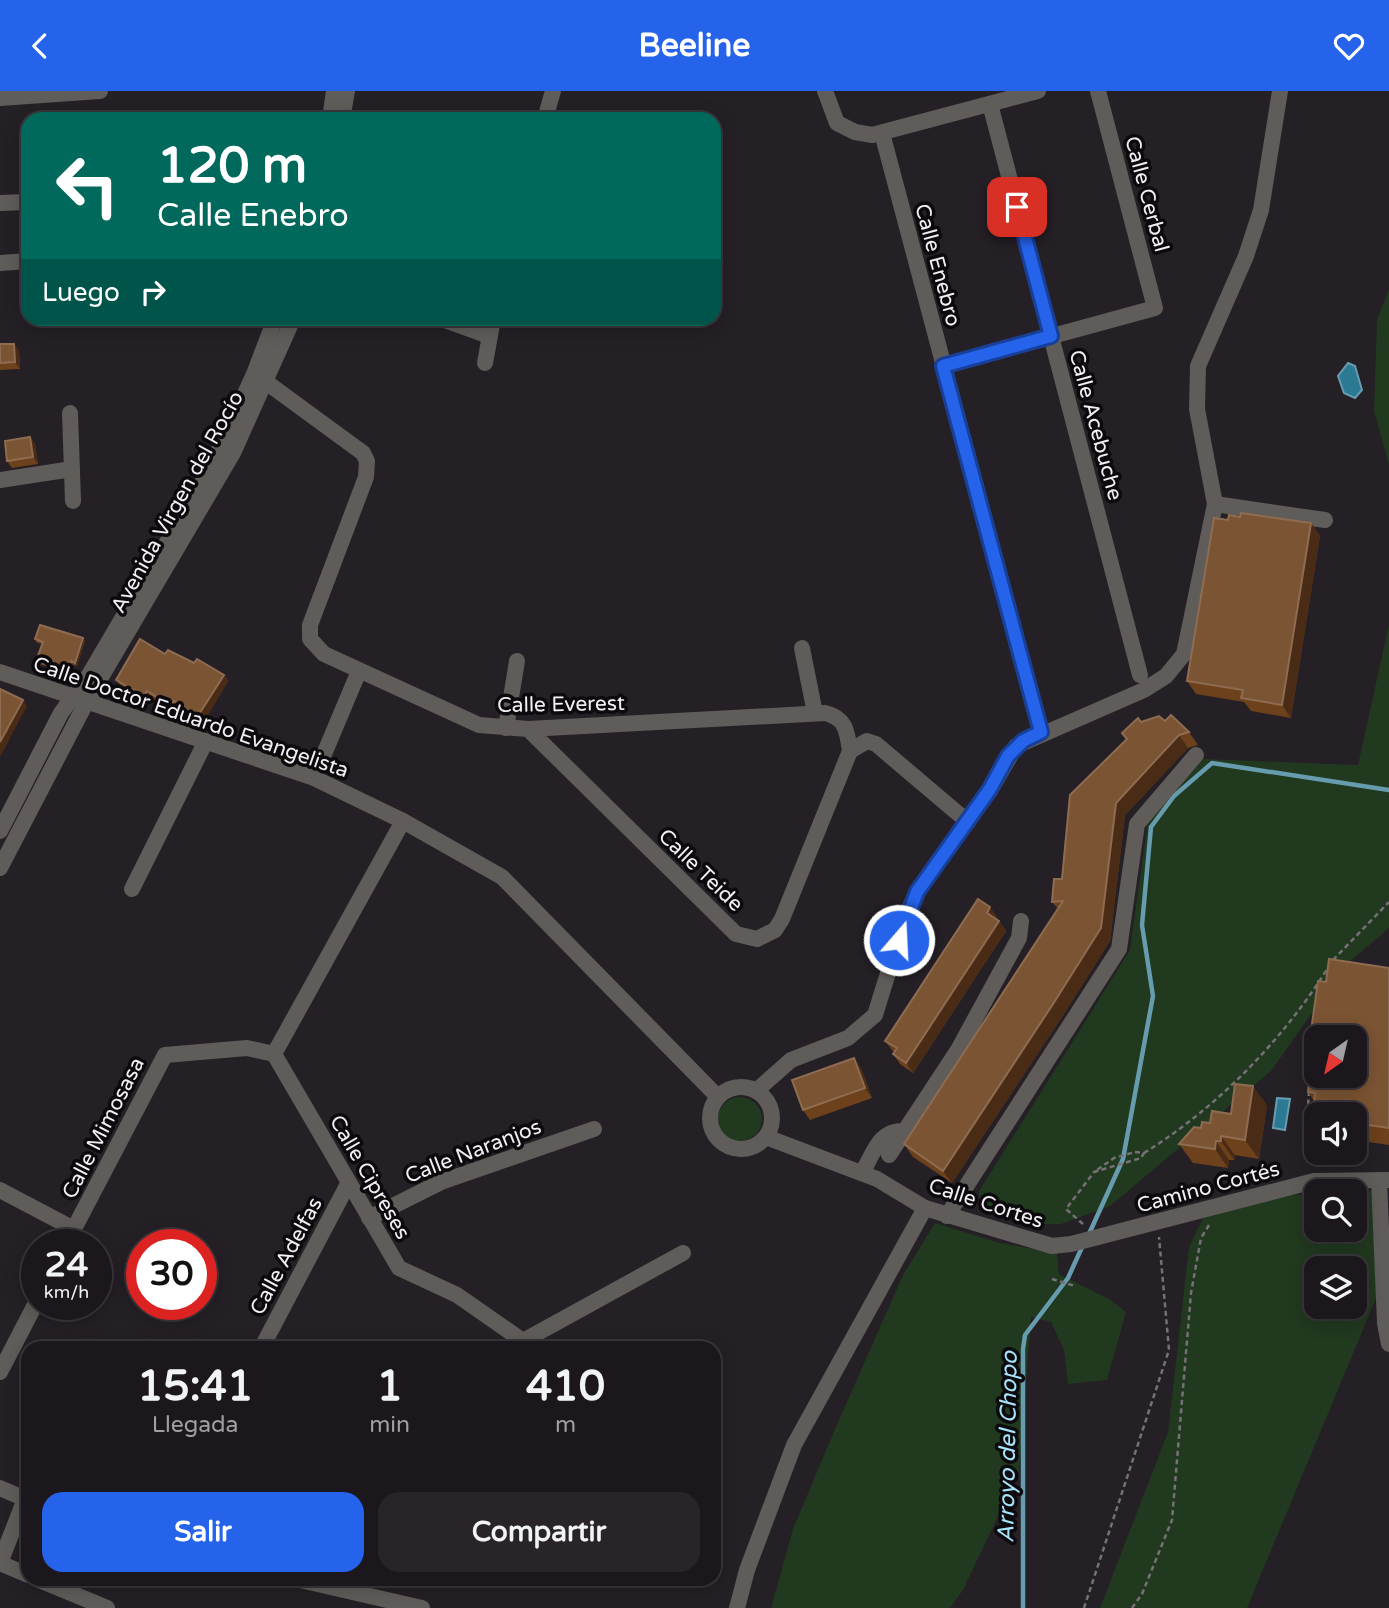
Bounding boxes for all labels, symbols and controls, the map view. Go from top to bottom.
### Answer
icon: back [21,27,59,65]
text: Beeline [639,27,750,65]
icon: heart [1330,27,1368,65]
street label: Calle Cerbal [1119,134,1174,255]
text: 120 m [157,137,307,196]
icon: left [42,140,133,231]
pin [987,177,1047,237]
icon: arrive [998,188,1036,226]
text: Calle Enebro [157,197,349,235]
street label: Calle Enebro [909,201,966,329]
icon: right [134,273,172,311]
text: Luego [42,277,120,308]
street label: Calle Acebuche [1063,347,1128,503]
street label: Avenida Virgen del Rocío [106,387,249,618]
street label: Calle Doctor Eduardo Evangelista [30,652,352,783]
street label: Calle Everest [497,691,625,718]
street label: Calle Teide [653,824,748,917]
position arrow [862,903,936,977]
north arrow [1304,1025,1367,1089]
map controls [1304,1025,1367,1319]
street label: Calle Mimosasa [57,1053,150,1203]
button: sound [1304,1102,1367,1165]
street label: Calle Cipreses [324,1111,415,1244]
street label: Calle Naranjos [402,1114,545,1189]
street label: Camino Cortés [1134,1156,1282,1219]
street label: Calle Cortes [925,1173,1046,1234]
button: search [1304,1179,1367,1242]
street label: Calle Adelfas [245,1193,328,1319]
speed limit sign: 30 [126,1229,217,1320]
text: 24 [45,1244,88,1286]
button: layers [1304,1256,1367,1319]
text: km/h [44,1281,89,1303]
water label: Arroyo del Chopo [992,1350,1024,1543]
text: 15:41 [137,1361,253,1412]
text: 1 [376,1361,403,1412]
text: 410 [526,1361,605,1412]
text: Llegada [152,1411,239,1439]
text: min [369,1411,410,1439]
text: m [555,1411,576,1439]
button: Salir [42,1492,364,1572]
button: Compartir [378,1492,700,1572]

